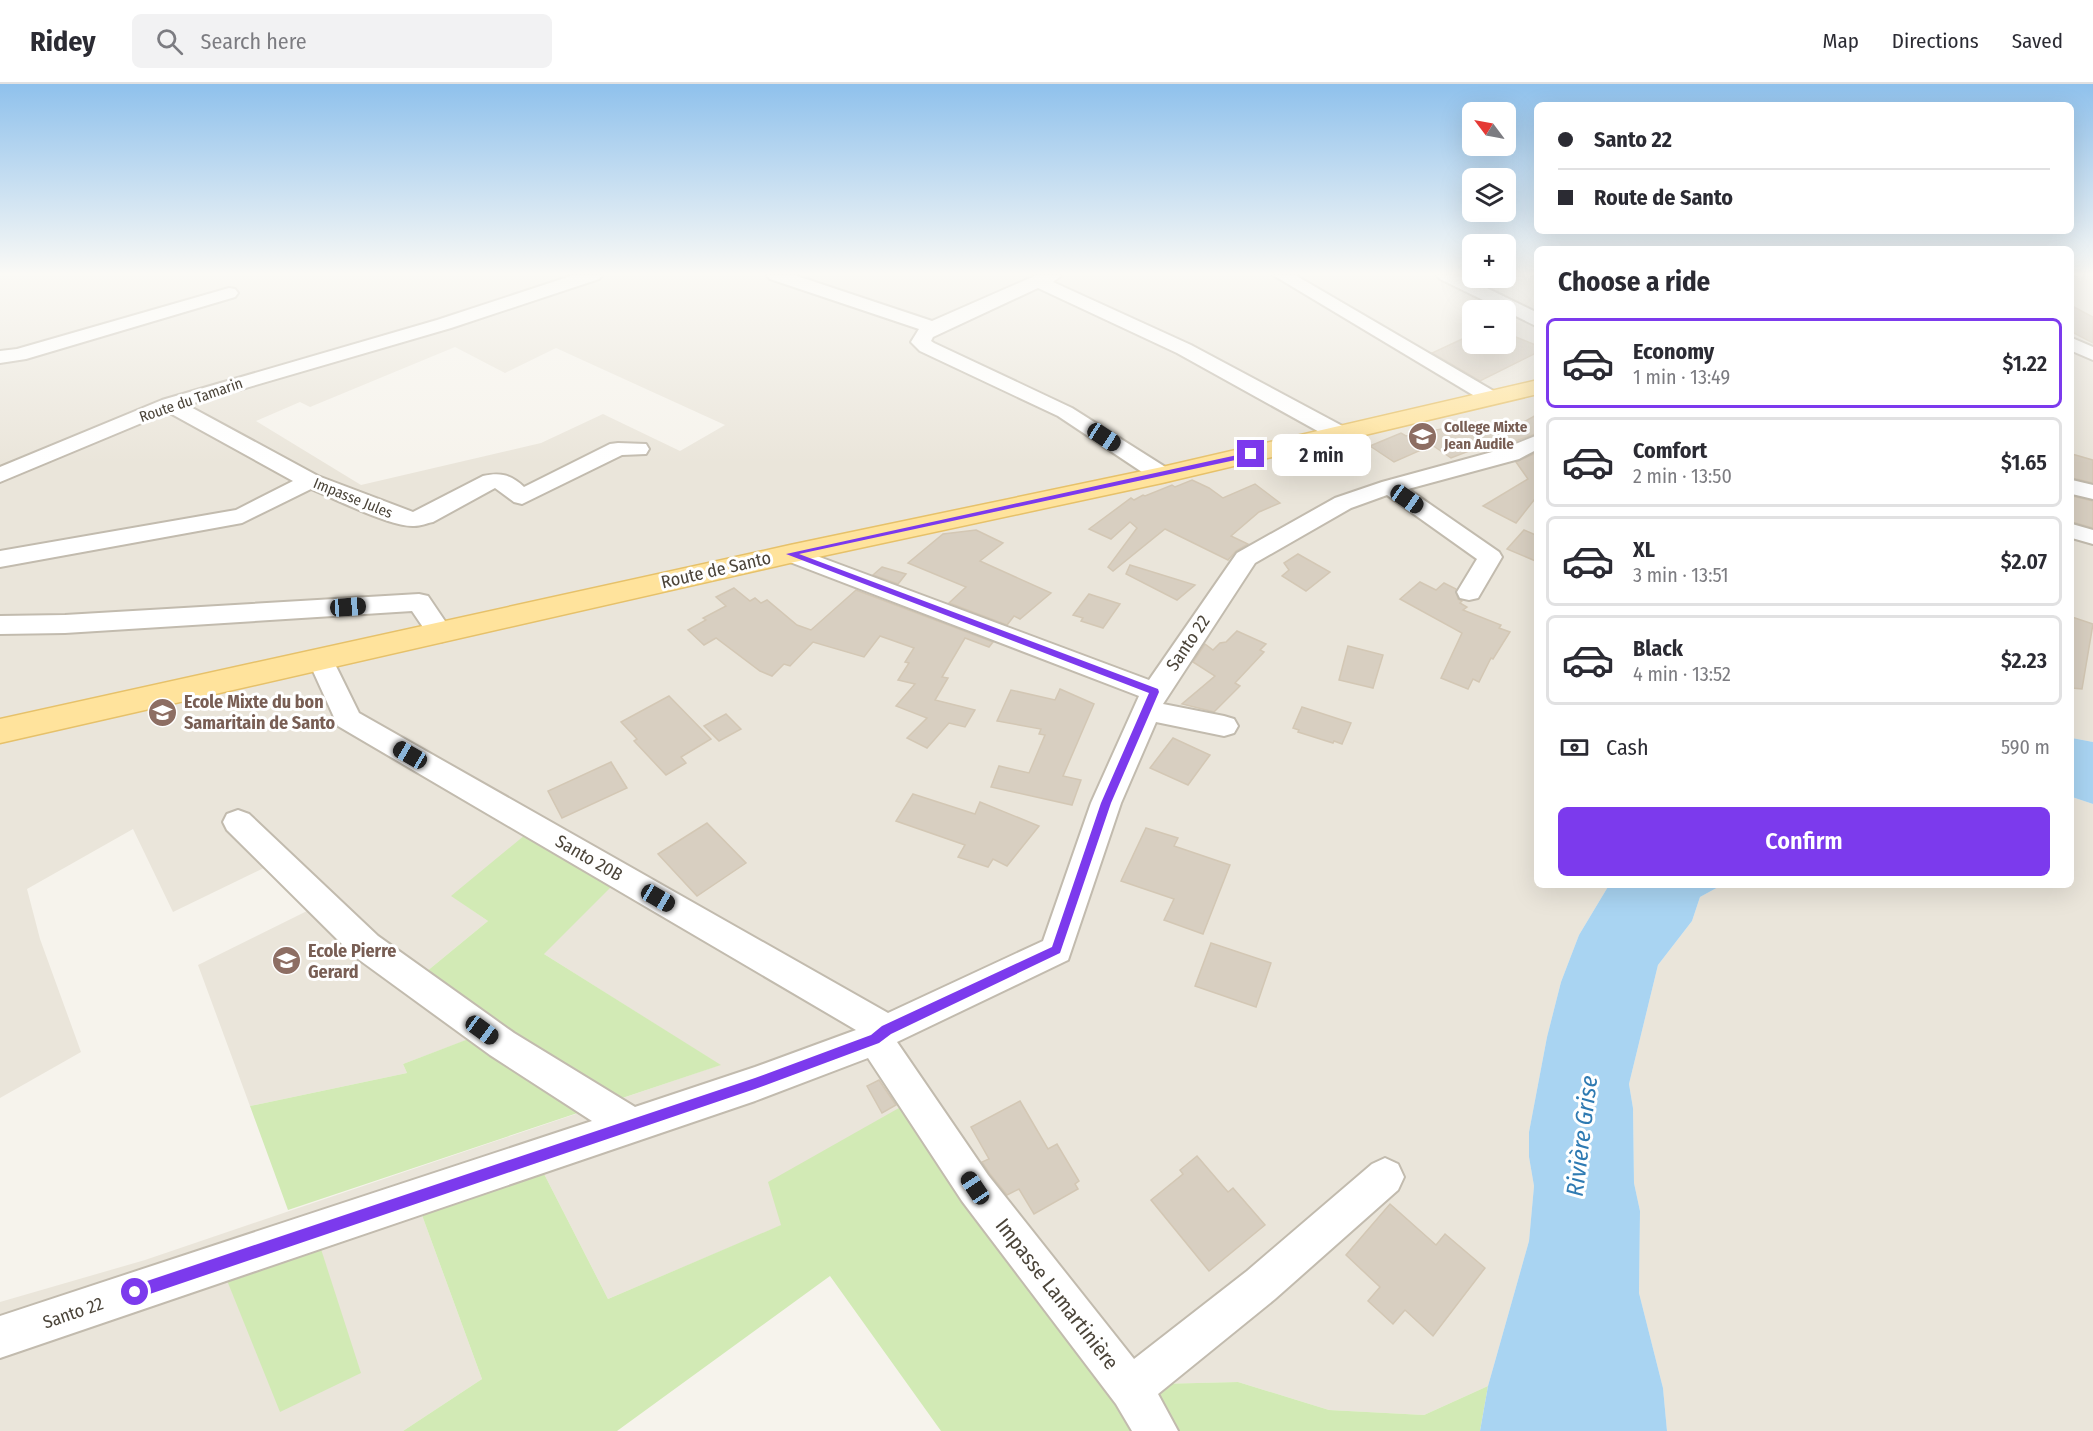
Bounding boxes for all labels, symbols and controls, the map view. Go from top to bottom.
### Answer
search box [132,14,552,68]
text: Ridey [30,25,96,58]
icon: search [153,25,186,58]
text: Search here [201,28,307,55]
text: Map [1822,28,1859,54]
text: Directions [1892,28,1979,54]
text: Saved [2012,28,2063,54]
north arrow [1462,102,1516,156]
map controls [1462,102,1516,354]
text: Santo 22 [1594,126,1672,153]
button: layers [1462,168,1516,222]
text: Route de Santo [1594,184,1733,211]
button: + [1462,234,1516,288]
text: Choose a ride [1558,266,1710,298]
button: − [1462,300,1516,354]
icon: car [1561,336,1615,390]
text: Economy [1633,338,1714,365]
text: $1.22 [2003,350,2047,377]
text: 1 min · 13:49 [1633,365,1730,389]
street label: Route du Tamarin [137,374,245,426]
place label: College Mixte Jean Audile [1443,418,1528,453]
car [1084,420,1124,454]
school or university icon: College Mixte Jean Audile [1407,420,1439,452]
callout: 2 min [1272,433,1371,475]
icon: car [1561,435,1615,489]
text: Comfort [1633,437,1707,464]
route end [1237,440,1264,467]
text: 2 min [1299,443,1344,467]
text: $1.65 [2001,449,2047,476]
text: 2 min · 13:50 [1633,464,1732,488]
street label: Impasse Jules [311,474,395,522]
car [1387,481,1427,517]
icon: car [1561,534,1615,588]
text: XL [1633,536,1655,563]
street label: Route de Santo [659,547,773,593]
text: $2.07 [2001,548,2047,575]
text: 3 min · 13:51 [1633,563,1728,587]
car [329,597,367,617]
street label: Santo 22 [1161,611,1215,675]
icon: car [1561,633,1615,687]
text: Black [1633,635,1683,662]
text: $2.23 [2001,647,2047,674]
text: 4 min · 13:52 [1633,662,1731,686]
place label: Ecole Mixte du bon Samaritain de Santo [184,691,336,734]
school or university icon: Ecole Mixte du bon Samaritain de Santo [147,696,179,728]
icon: cash [1558,731,1591,764]
text: Cash [1606,734,1649,761]
text: 590 m [2001,735,2050,759]
car [390,738,430,772]
button: Confirm [1558,807,2050,876]
street label: Santo 20B [552,830,627,886]
car [638,881,678,915]
place label: Ecole Pierre Gerard [308,940,396,983]
school or university icon: Ecole Pierre Gerard [271,945,303,977]
car [462,1012,502,1048]
water label: Rivière Grise [1561,1074,1603,1198]
car [957,1168,993,1208]
street label: Impasse Lamartinière [990,1213,1124,1375]
route start [121,1278,148,1305]
street label: Santo 22 [40,1292,106,1334]

